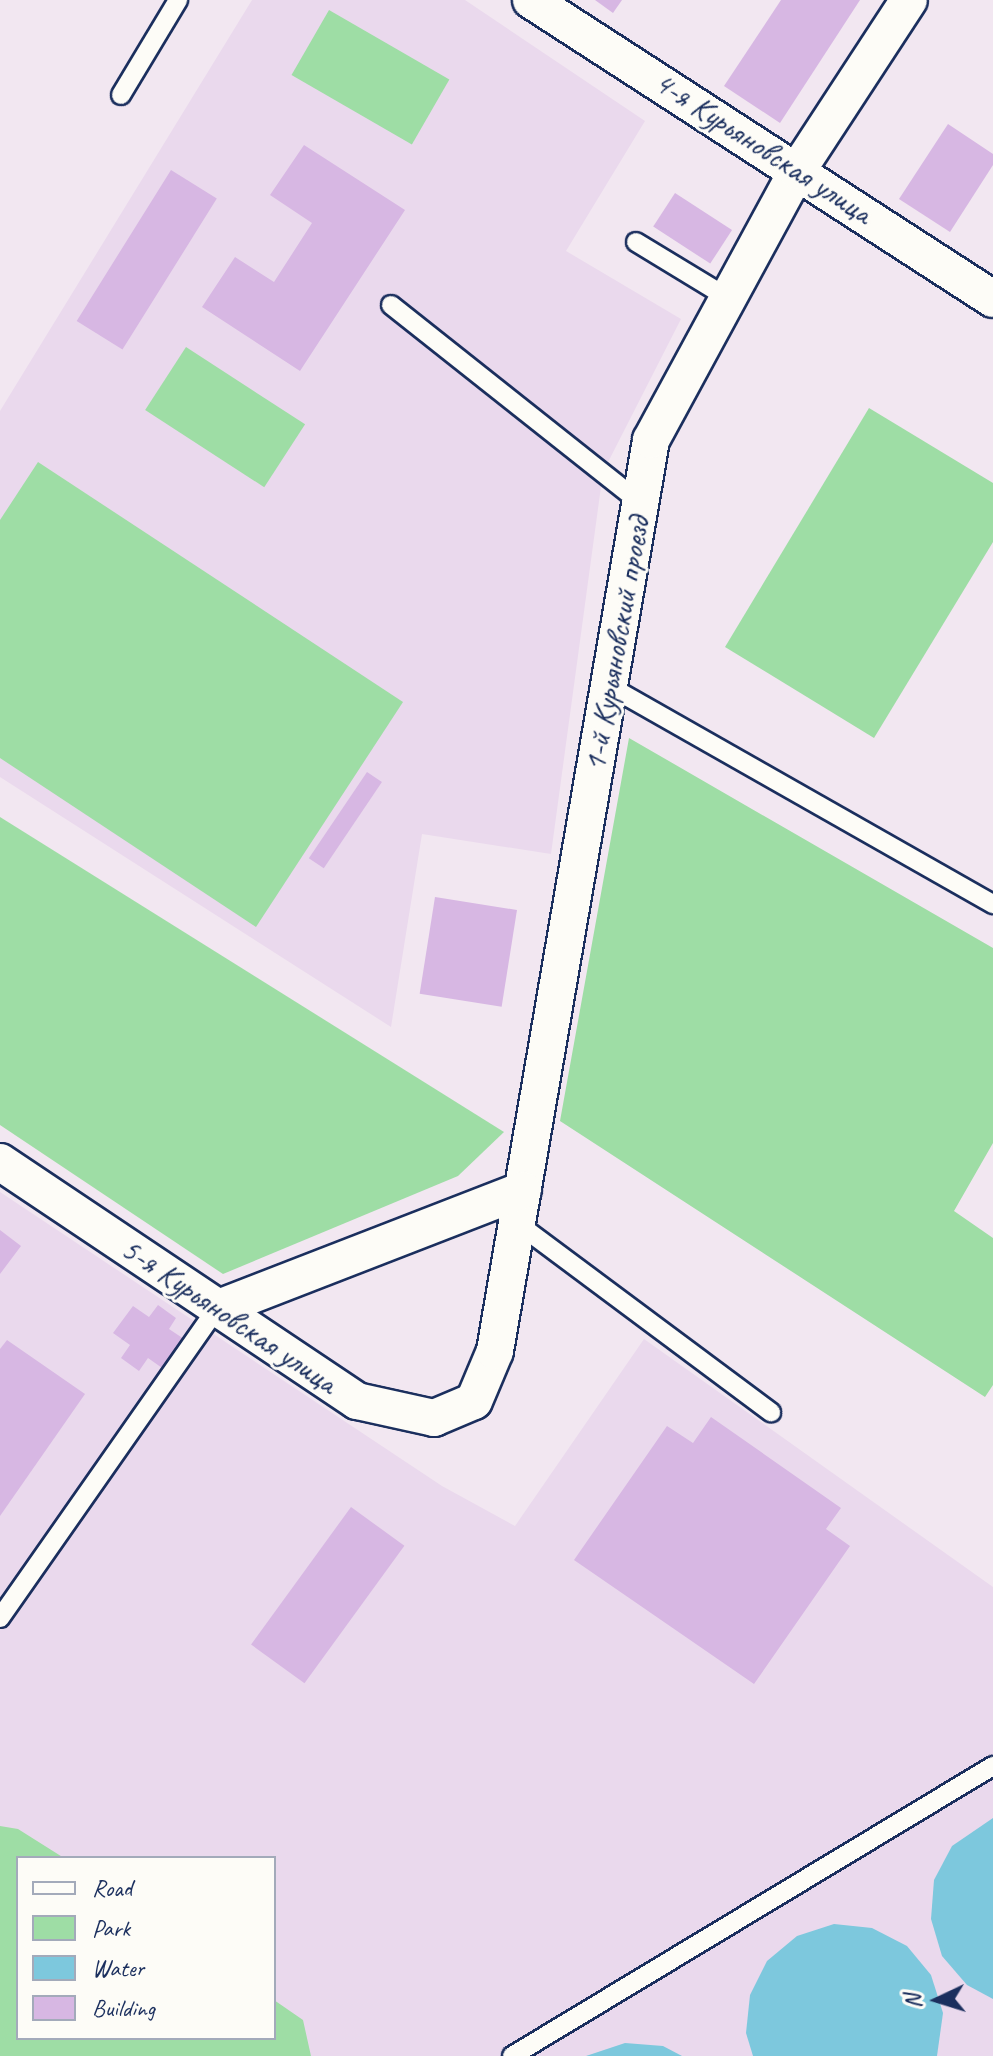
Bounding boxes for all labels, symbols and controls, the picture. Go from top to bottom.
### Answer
street label: 4-я Курьяновская улица [648,64,878,232]
street label: 1-й Курьяновский проезд [576,514,658,774]
street label: 5-я Курьяновская улица [115,1230,343,1402]
legend [16,1856,276,2040]
text: Road [92,1873,132,1903]
text: Park [92,1913,130,1943]
text: Water [92,1953,144,1983]
north arrow [897,1960,977,2040]
text: Building [92,1993,155,2023]
text: N [899,1994,927,2009]

